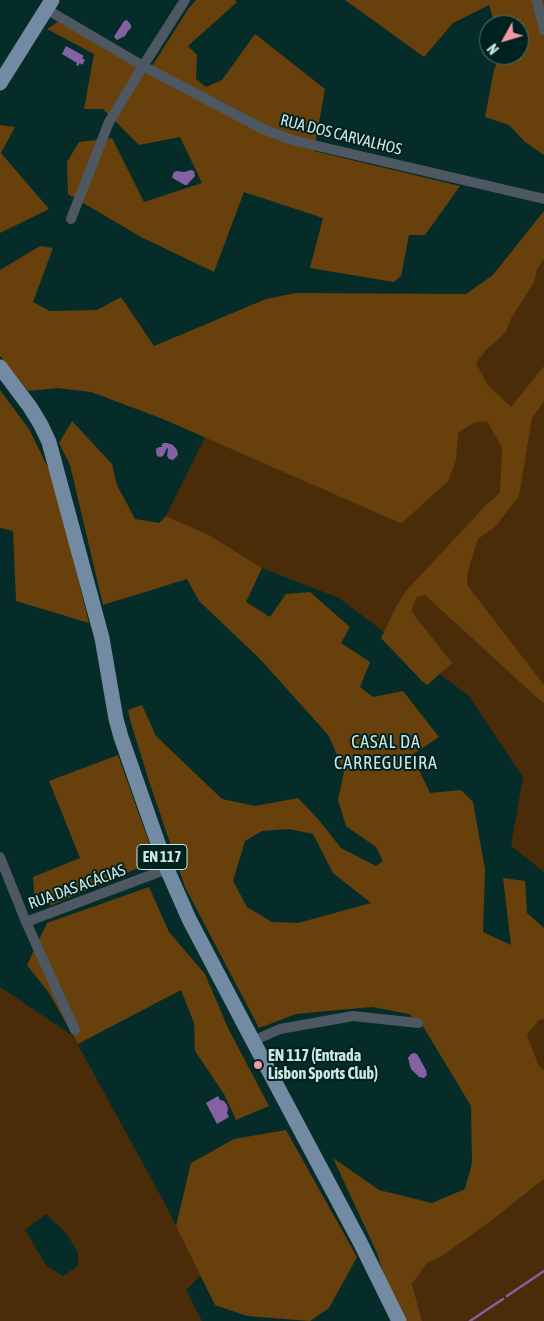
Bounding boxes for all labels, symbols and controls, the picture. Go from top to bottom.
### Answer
north arrow [479,15,529,65]
text: N [484,41,502,57]
street label: RUA DOS CARVALHOS [278,111,404,159]
district label: CASAL DA CARREGUEIRA [333,731,439,774]
road number: EN 117 [137,844,187,870]
street label: RUA DAS ACÁCIAS [26,861,128,913]
place label: EN 117 (Entrada Lisbon Sports Club) [268,1046,378,1084]
marker: EN 117 (Entrada Lisbon Sports Club) [252,1059,264,1071]

